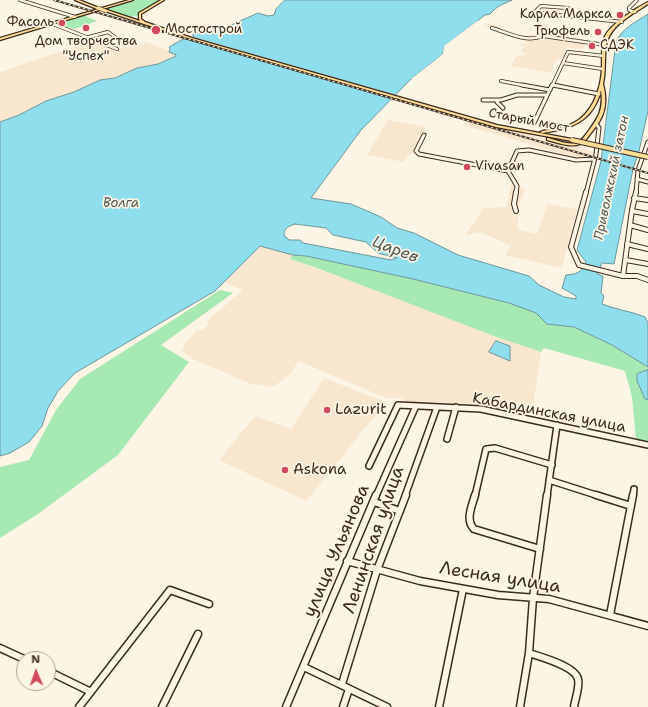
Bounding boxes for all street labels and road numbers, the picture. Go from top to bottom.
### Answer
street label: Старый мост [487,106,571,136]
street label: Кабардинская улица [471,389,627,437]
street label: Ленинская улица [339,464,409,616]
street label: улица Ульянова [299,481,375,621]
street label: Лесная улица [438,558,562,598]

